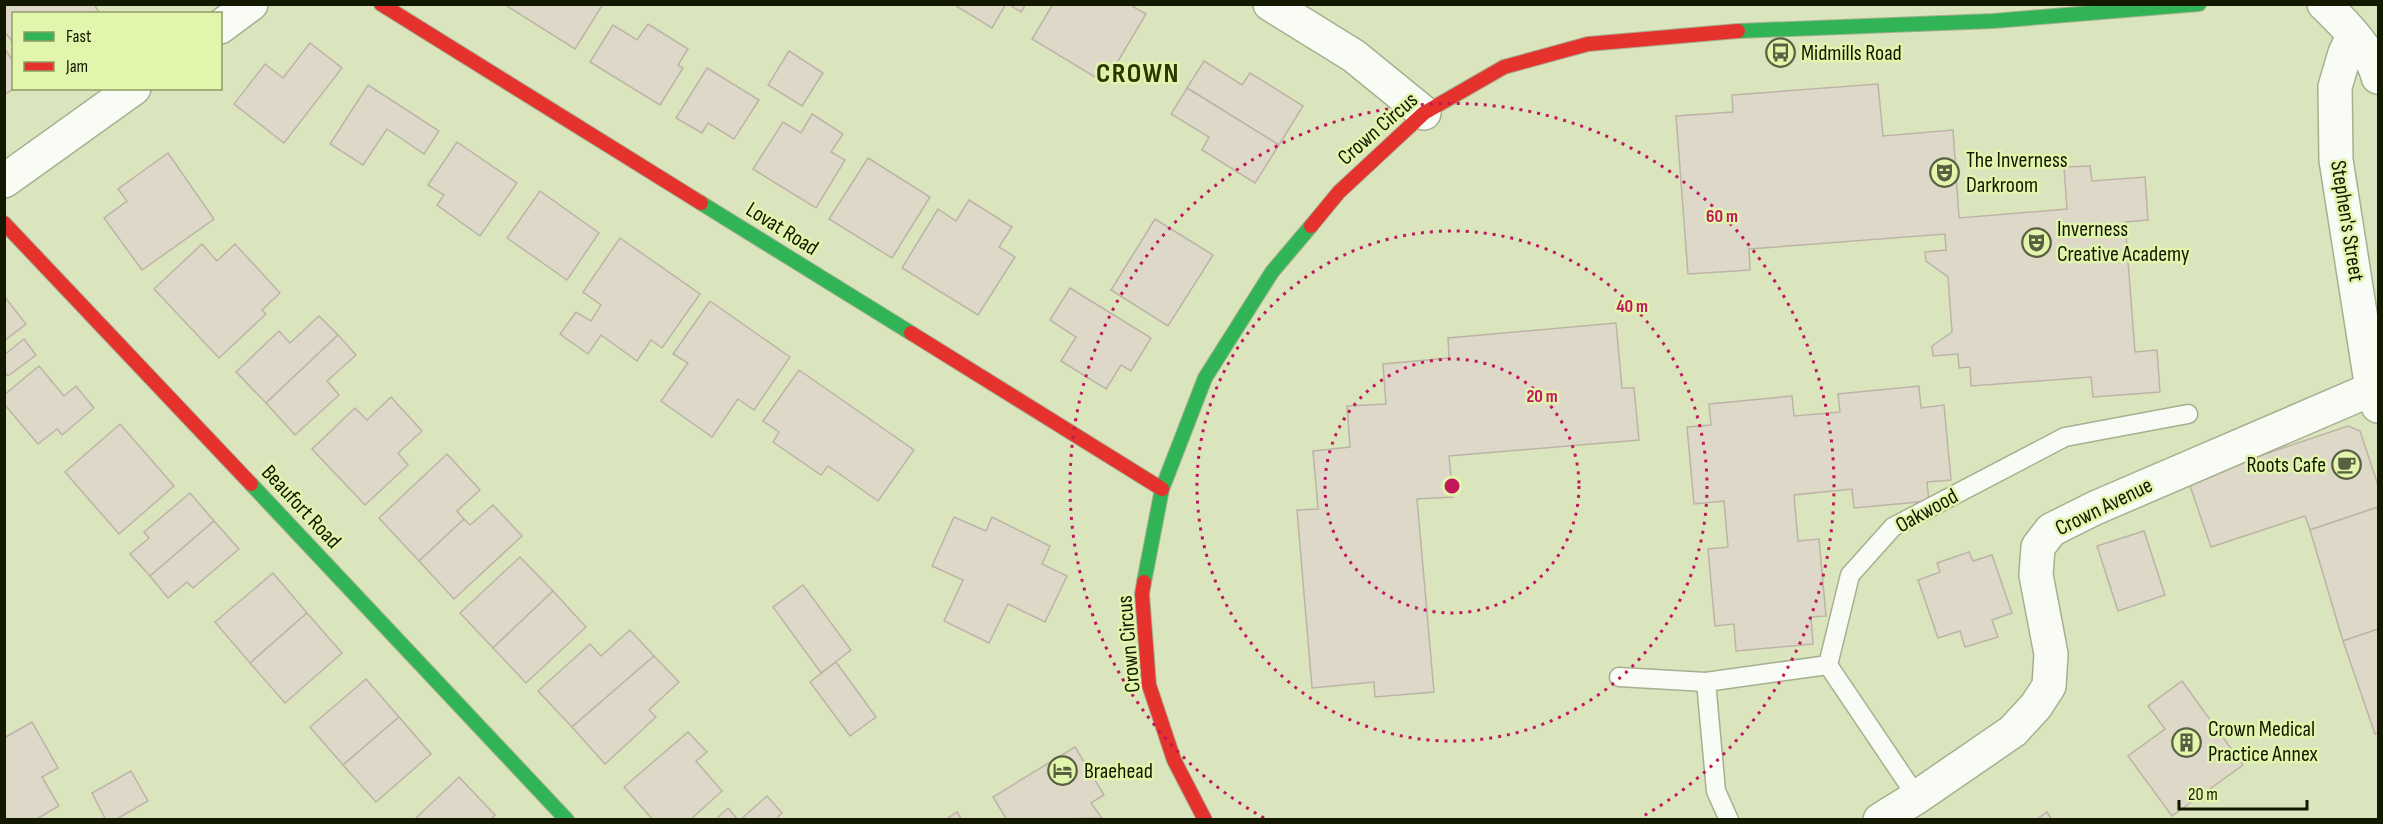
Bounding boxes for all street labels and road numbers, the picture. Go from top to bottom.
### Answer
street label: Crown Circus [1332,87,1424,171]
street label: Stephen's Street [2324,159,2370,284]
street label: Lovat Road [741,196,823,262]
street label: Beaufort Road [255,459,347,555]
street label: Crown Avenue [2051,472,2157,542]
street label: Oakwood [1891,483,1963,539]
street label: Crown Circus [1111,594,1147,694]

